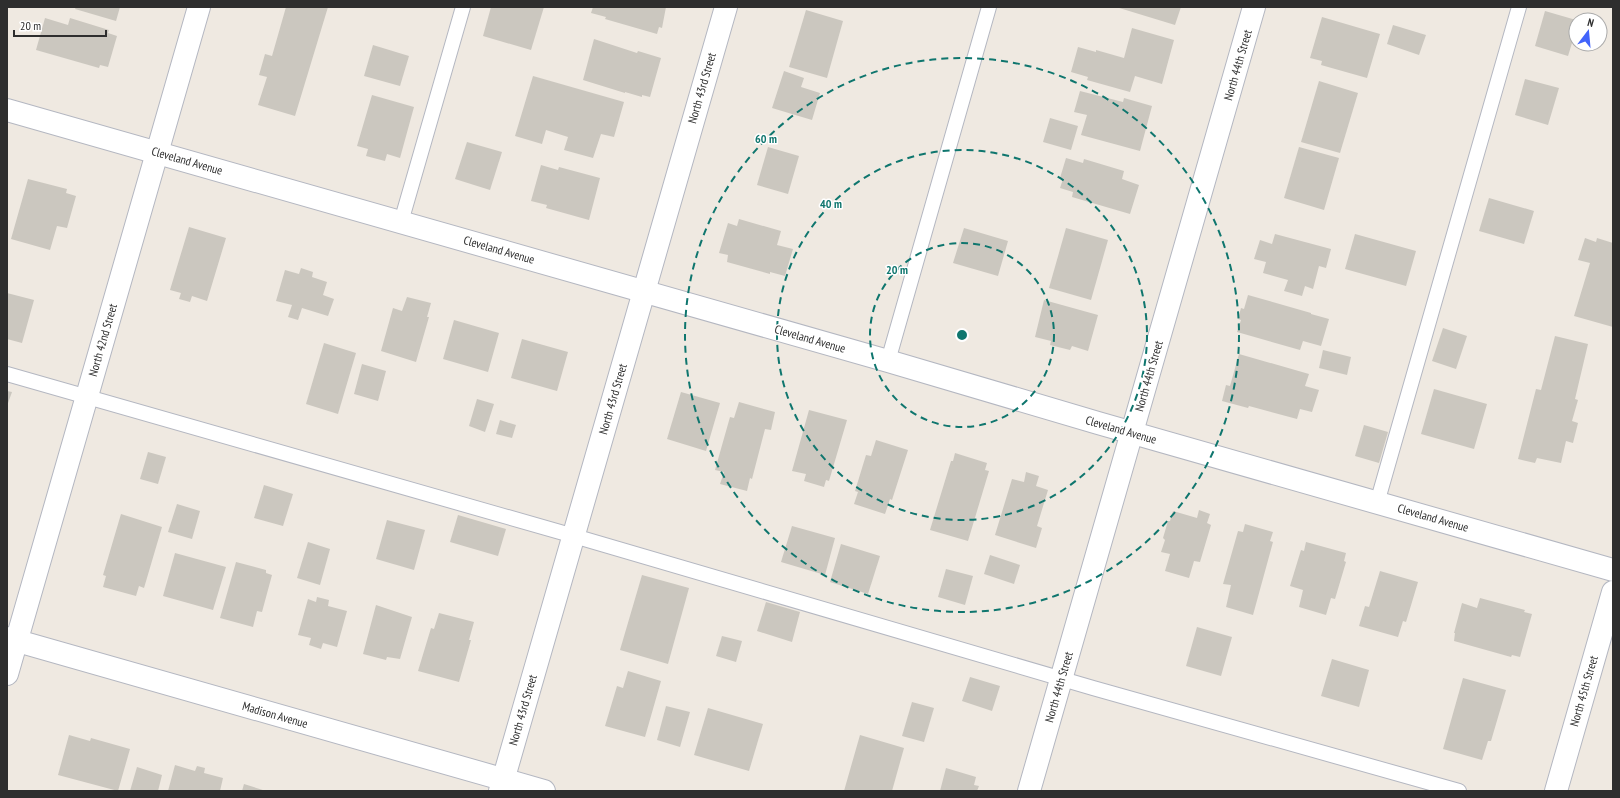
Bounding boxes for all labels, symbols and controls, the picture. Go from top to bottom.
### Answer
scale bar [14,12,106,38]
north arrow [1568,12,1608,52]
text: N [1586,15,1596,30]
text: 20 m [20,18,41,33]
street label: North 44th Street [1220,27,1255,102]
street label: North 43rd Street [684,50,719,125]
text: 60 m [755,131,777,146]
street label: Cleveland Avenue [150,143,224,178]
text: 40 m [820,196,842,211]
street label: Cleveland Avenue [462,232,536,267]
text: 20 m [886,262,908,277]
street label: North 42nd Street [85,301,120,378]
street label: Cleveland Avenue [773,321,847,356]
centre of rings [955,328,969,342]
street label: North 44th Street [1131,338,1166,413]
street label: North 43rd Street [595,361,630,436]
street label: Cleveland Avenue [1084,412,1158,447]
street label: Cleveland Avenue [1396,500,1470,535]
street label: North 44th Street [1041,649,1076,724]
street label: North 45th Street [1566,653,1601,728]
street label: North 43rd Street [505,672,540,747]
street label: Madison Avenue [241,698,310,731]

